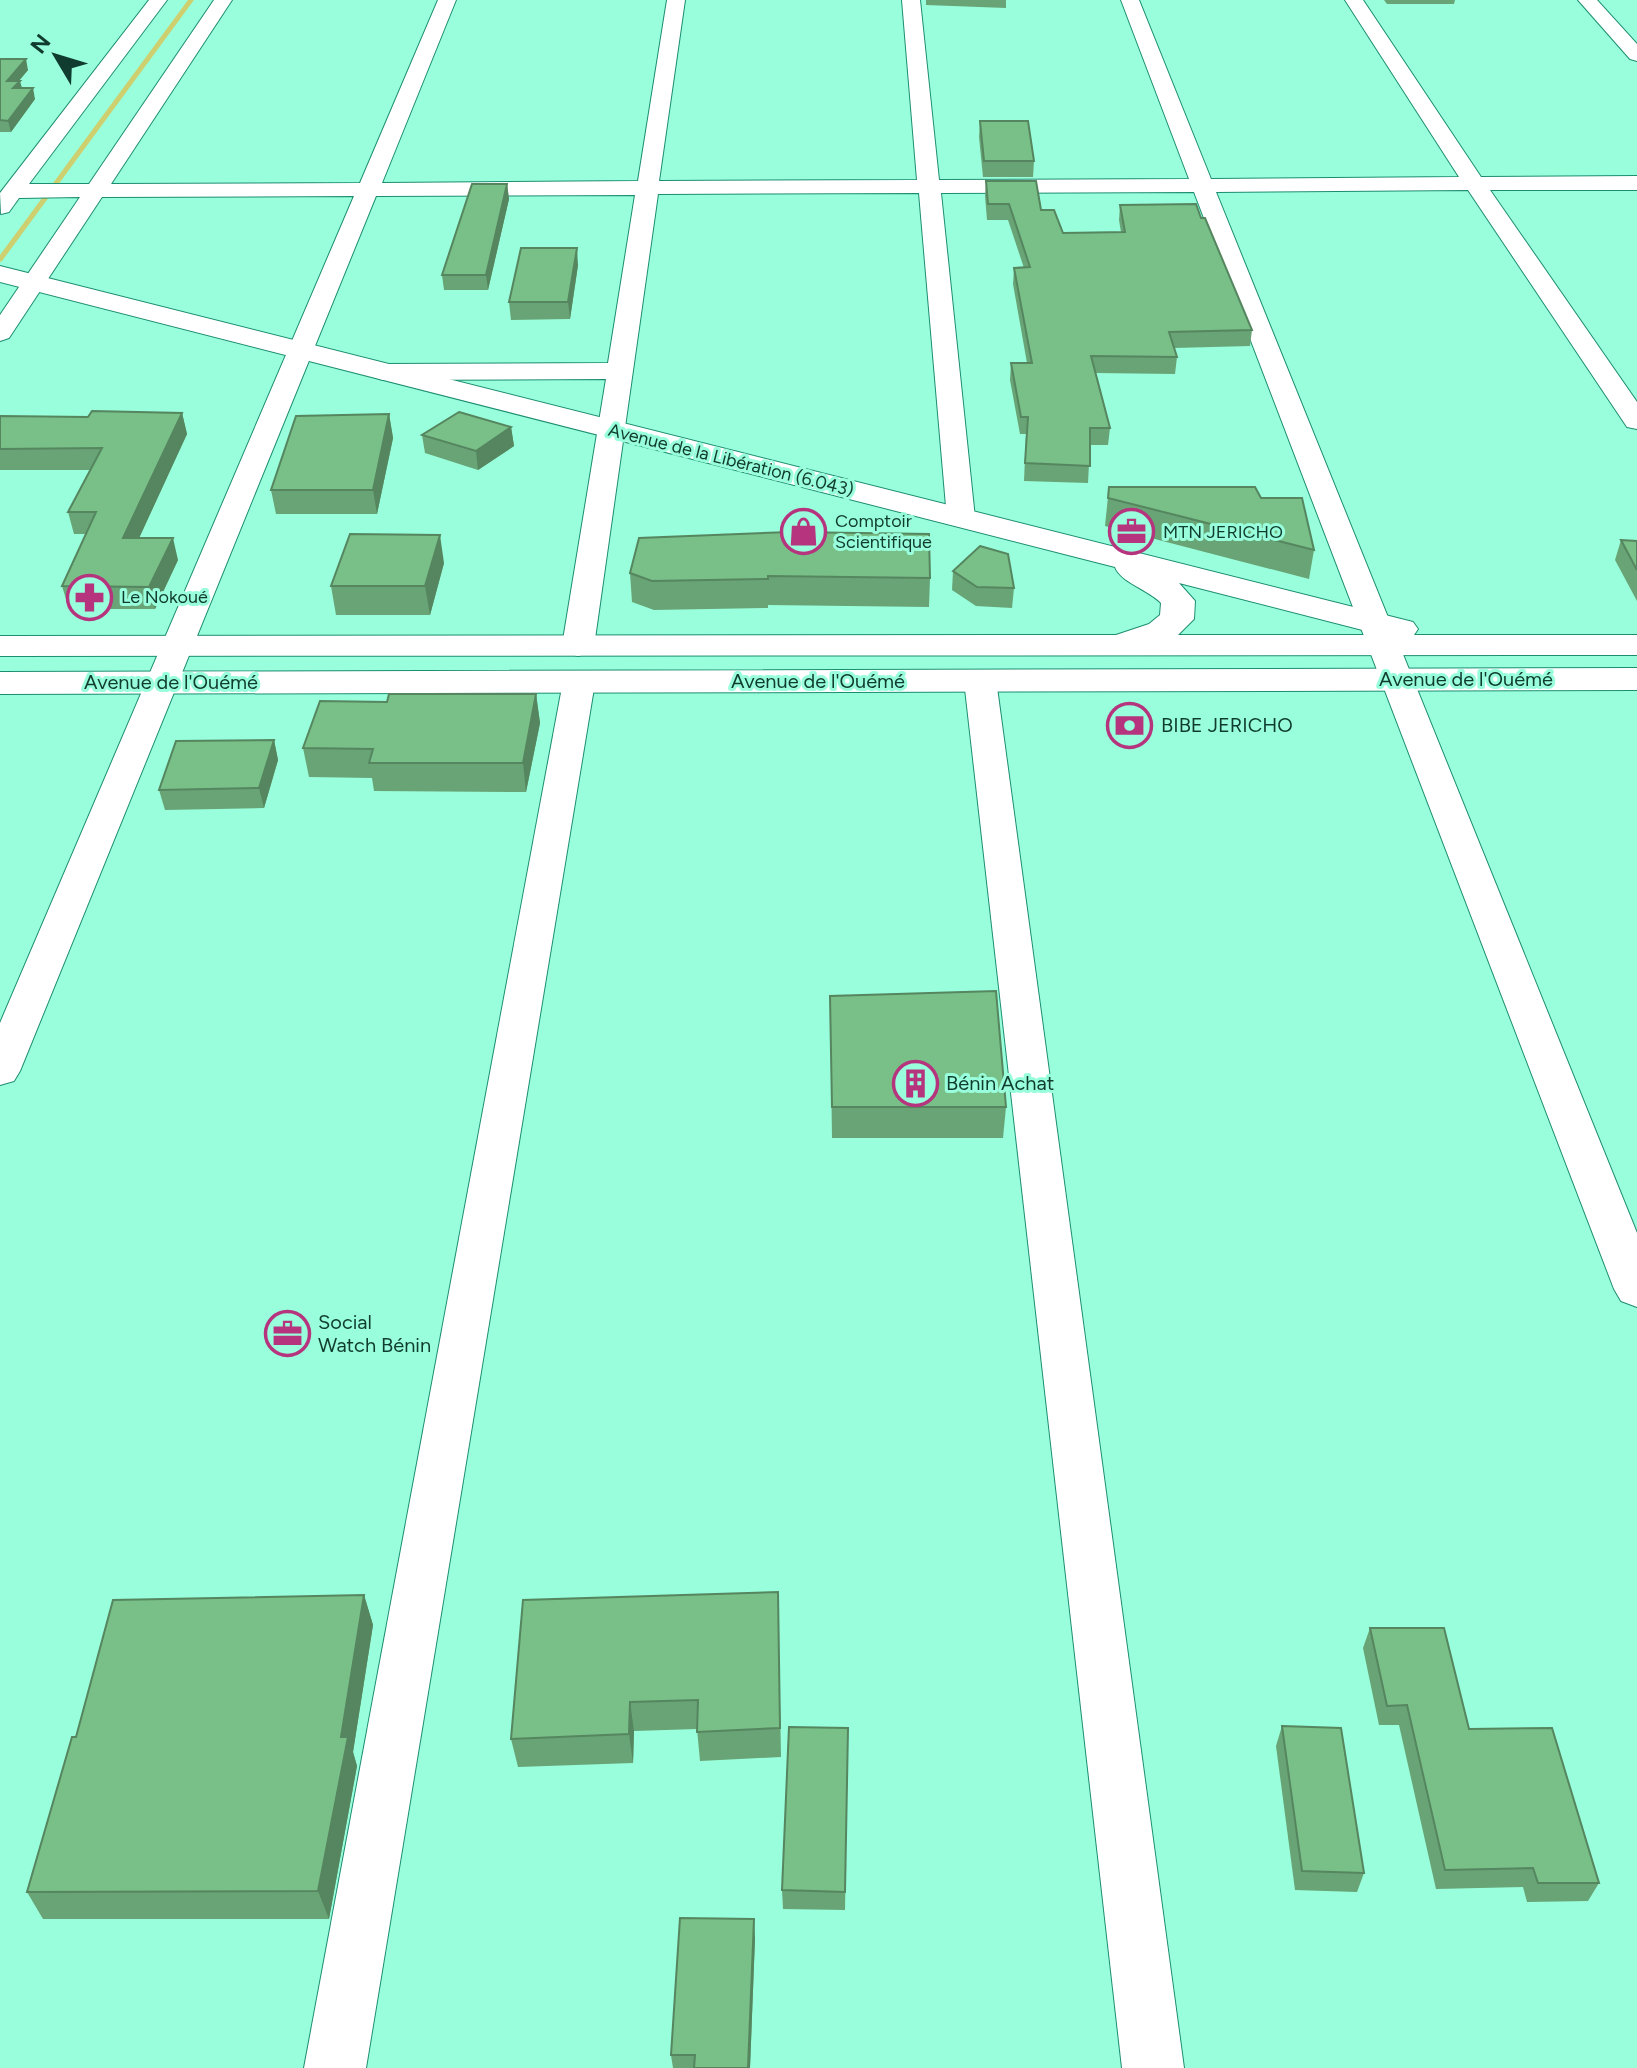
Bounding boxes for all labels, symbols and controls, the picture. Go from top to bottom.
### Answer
north arrow [16,16,96,96]
text: N [25,29,57,59]
street label: Avenue de la Libération (6.043) [606,419,856,501]
shop icon: Comptoir Scientifique [780,507,828,555]
office icon: MTN JERICHO [1108,508,1156,556]
place label: Comptoir Scientifique [835,510,932,553]
place label: MTN JERICHO [1163,521,1283,543]
pharmacy icon: Le Nokoué [66,573,114,621]
place label: Le Nokoué [121,586,208,608]
street label: Avenue de l'Ouémé [1379,667,1553,691]
street label: Avenue de l'Ouémé [731,669,905,693]
street label: Avenue de l'Ouémé [84,670,258,694]
bank icon: BIBE JERICHO [1106,701,1154,749]
place label: BIBE JERICHO [1161,713,1293,737]
building icon: Bénin Achat [891,1059,939,1107]
place label: Bénin Achat [946,1071,1054,1095]
office icon: Social Watch Bénin [263,1309,311,1357]
place label: Social Watch Bénin [318,1310,431,1357]

